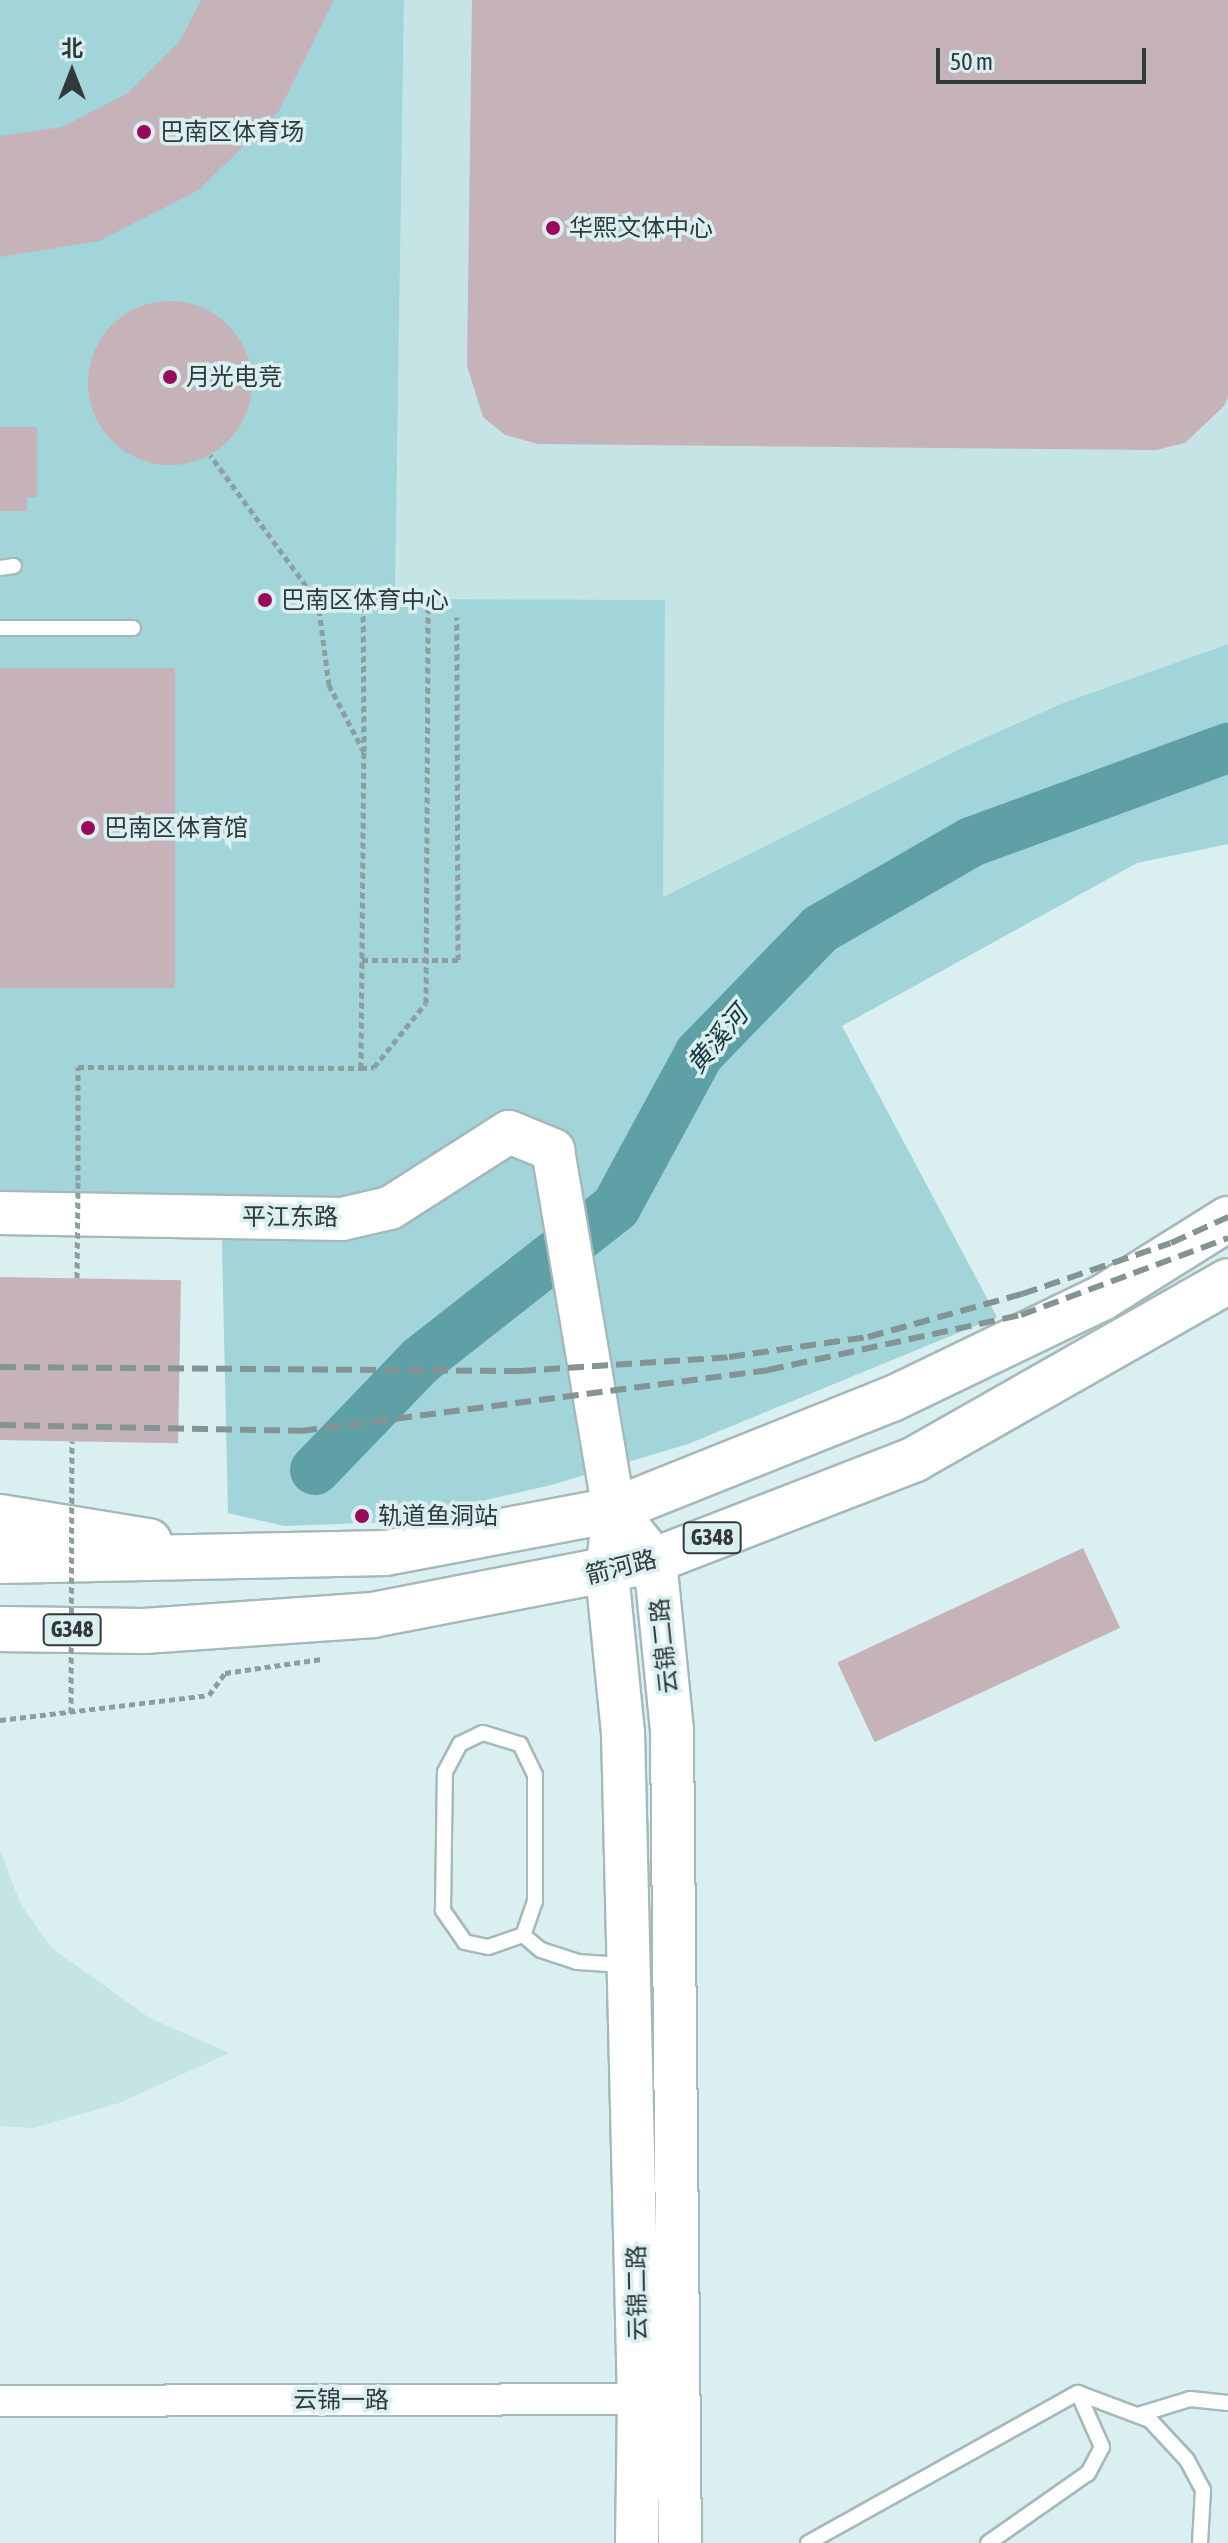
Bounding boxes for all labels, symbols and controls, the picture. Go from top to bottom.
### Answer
north arrow [32,32,112,112]
scale bar [940,32,1150,82]
text: 北 [61,35,83,61]
text: 50 m [950,48,993,75]
place label: 巴南区体育场 [160,118,304,146]
marker: 巴南区体育场 [135,123,153,141]
place label: 华熙文体中心 [569,214,713,242]
marker: 华熙文体中心 [544,219,562,237]
place label: 月光电竞 [186,363,282,391]
marker: 月光电竞 [161,368,179,386]
place label: 巴南区体育中心 [281,586,449,614]
marker: 巴南区体育中心 [256,591,274,609]
place label: 巴南区体育馆 [104,814,248,842]
marker: 巴南区体育馆 [79,819,97,837]
water label: 黄溪河 [681,1000,755,1080]
street label: 平江东路 [242,1203,338,1231]
place label: 轨道鱼洞站 [378,1502,498,1530]
marker: 轨道鱼洞站 [353,1507,371,1525]
road number: G348 [682,1520,742,1556]
street label: 箭河路 [583,1544,659,1590]
street label: 云锦二路 [645,1597,683,1695]
road number: G348 [42,1612,102,1648]
street label: 云锦二路 [622,2245,652,2341]
street label: 云锦一路 [293,2386,389,2414]

